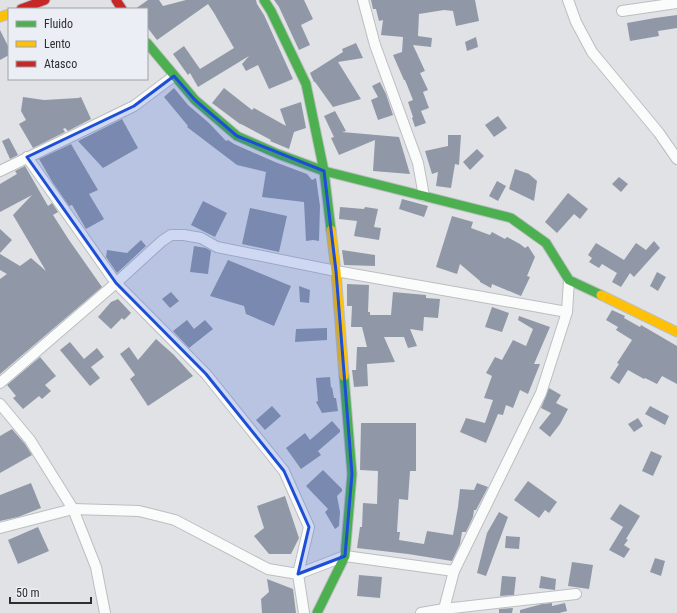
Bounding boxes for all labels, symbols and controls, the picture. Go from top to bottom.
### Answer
legend [8,8,148,80]
text: Fluido [44,17,73,31]
text: Lento [44,37,71,51]
text: Atasco [44,57,77,71]
scale bar [10,579,91,605]
text: 50 m [16,586,40,600]

